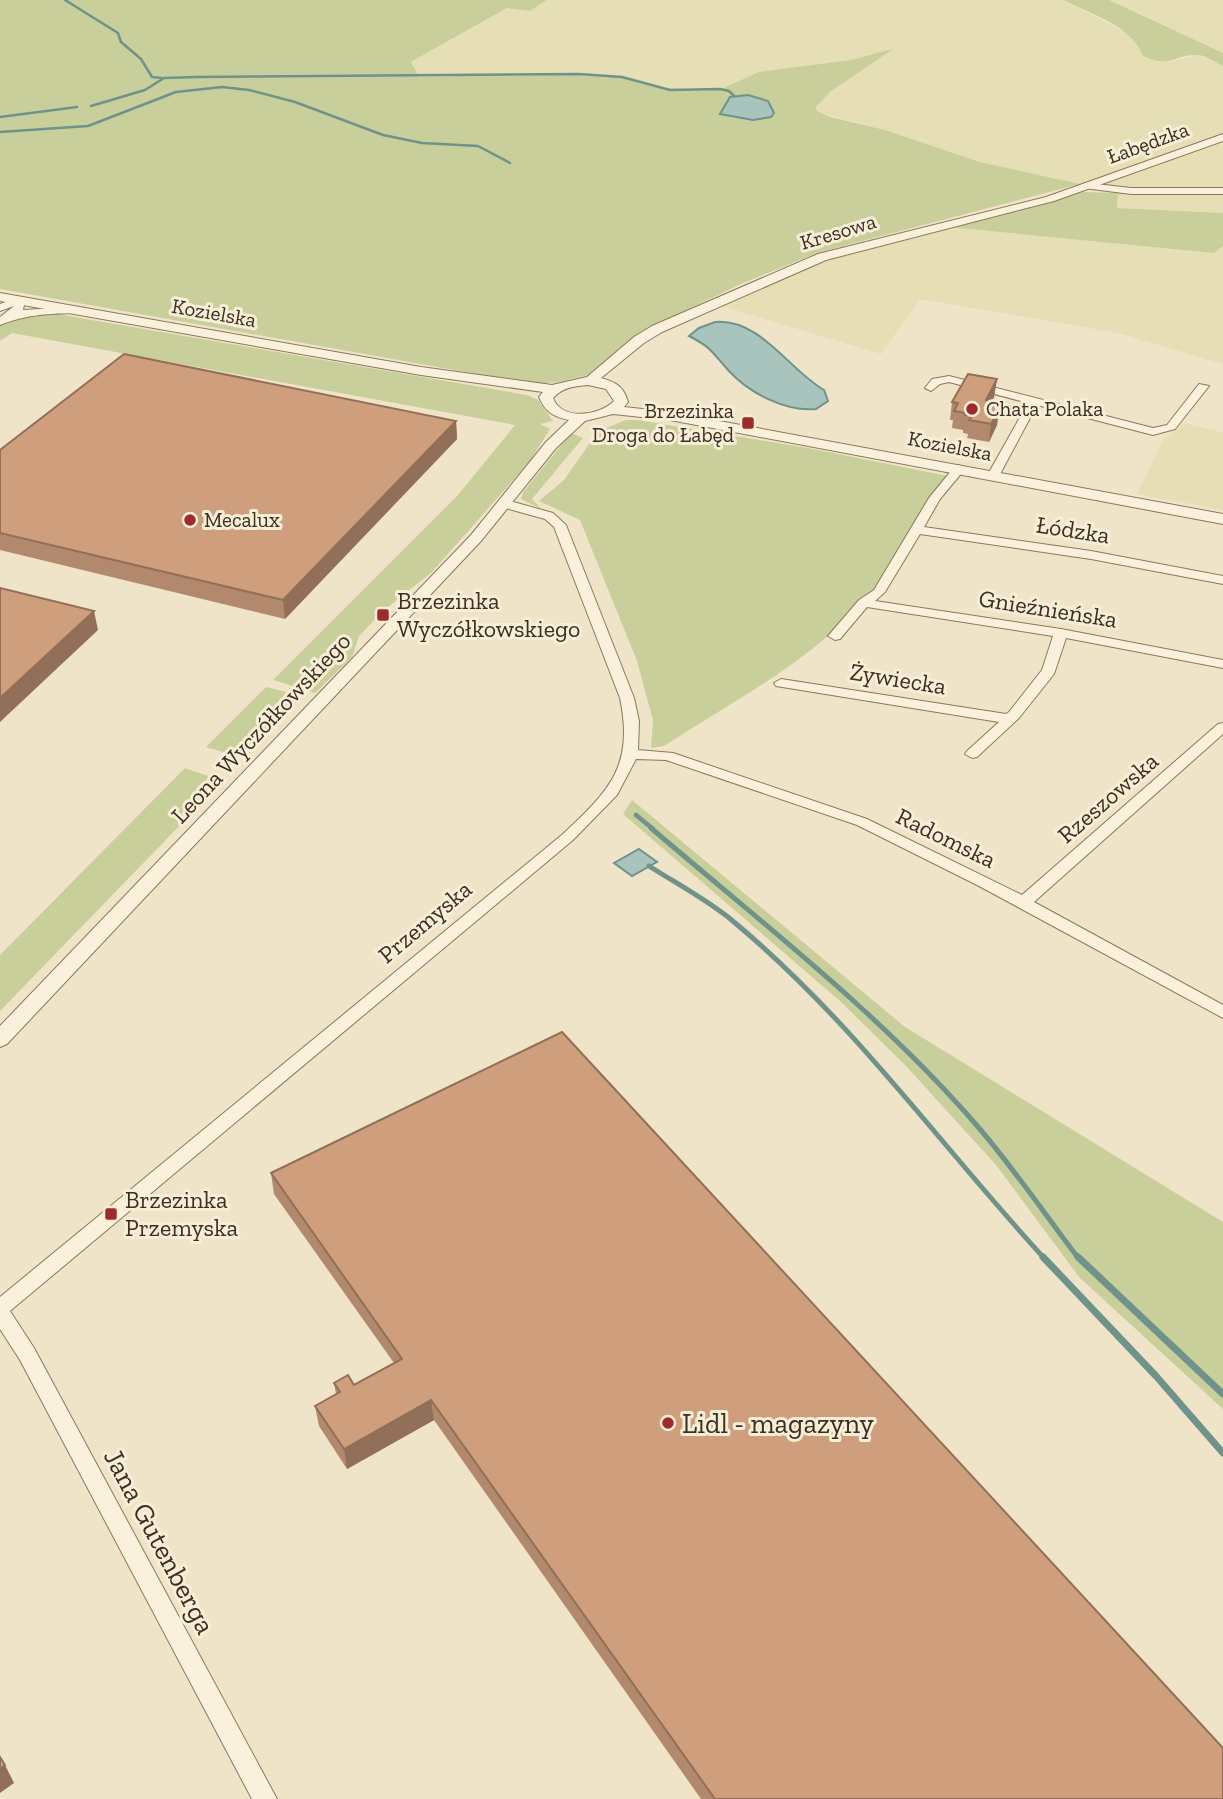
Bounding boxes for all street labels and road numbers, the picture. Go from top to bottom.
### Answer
street label: Łabędzka [1104,116,1192,169]
street label: Kresowa [797,208,879,255]
street label: Kozielska [170,293,258,332]
street label: Kozielska [906,425,994,466]
street label: Łódzka [1034,509,1112,550]
street label: Gnieźnieńska [977,583,1120,634]
street label: Leona Wyczółkowskiego [165,626,357,829]
street label: Żywiecka [848,657,949,700]
street label: Rzeszowska [1051,746,1164,849]
street label: Radomska [892,801,1001,874]
street label: Przemyska [372,874,478,969]
street label: Jana Gutenberga [97,1443,222,1640]

